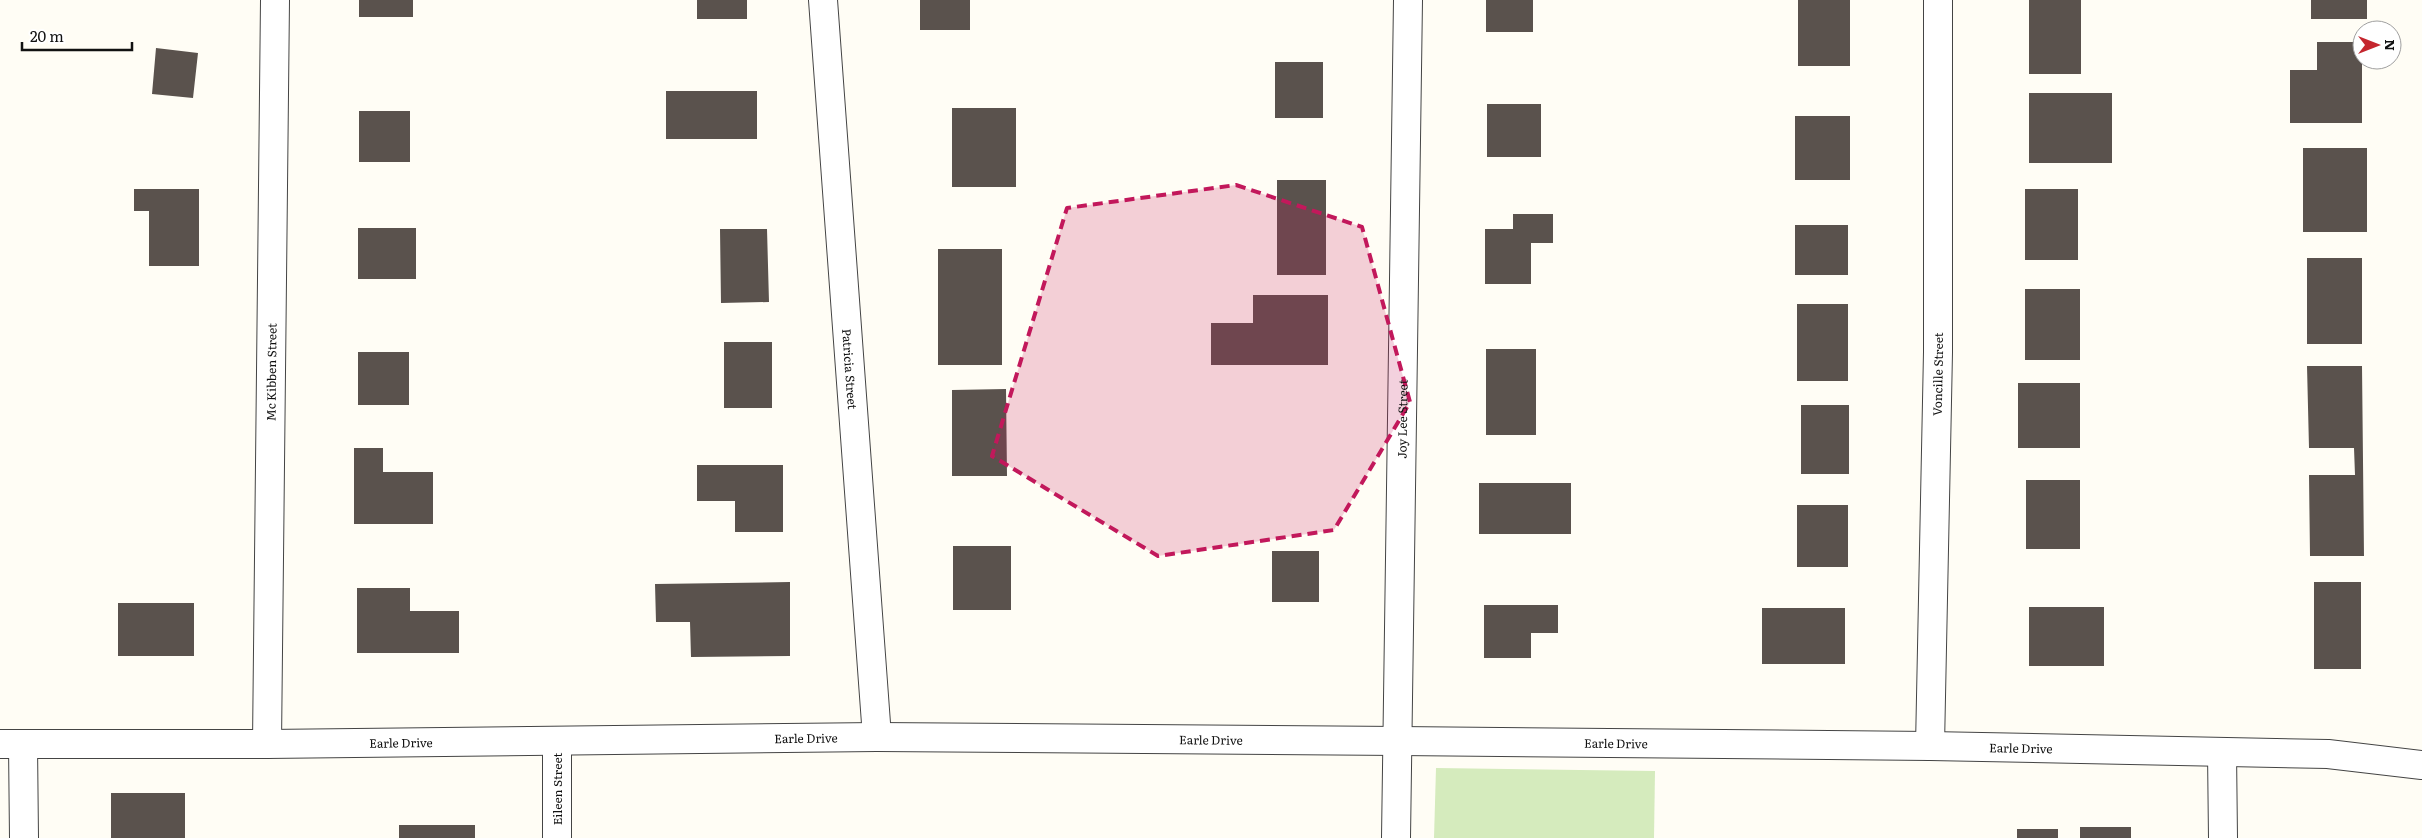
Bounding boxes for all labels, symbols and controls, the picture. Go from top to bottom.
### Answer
scale bar [22,20,132,52]
north arrow [2352,20,2402,70]
text: 20 m [30,24,64,47]
text: N [2381,39,2401,51]
street label: Mc Kibben Street [261,323,281,421]
street label: Patricia Street [838,328,862,410]
street label: Voncille Street [1928,332,1947,416]
street label: Joy Lee Street [1392,379,1412,459]
street label: Earle Drive [774,728,838,747]
street label: Earle Drive [1179,730,1243,749]
street label: Earle Drive [369,733,433,752]
street label: Earle Drive [1584,734,1648,752]
street label: Earle Drive [1989,738,2053,757]
street label: Eileen Street [548,753,566,825]

